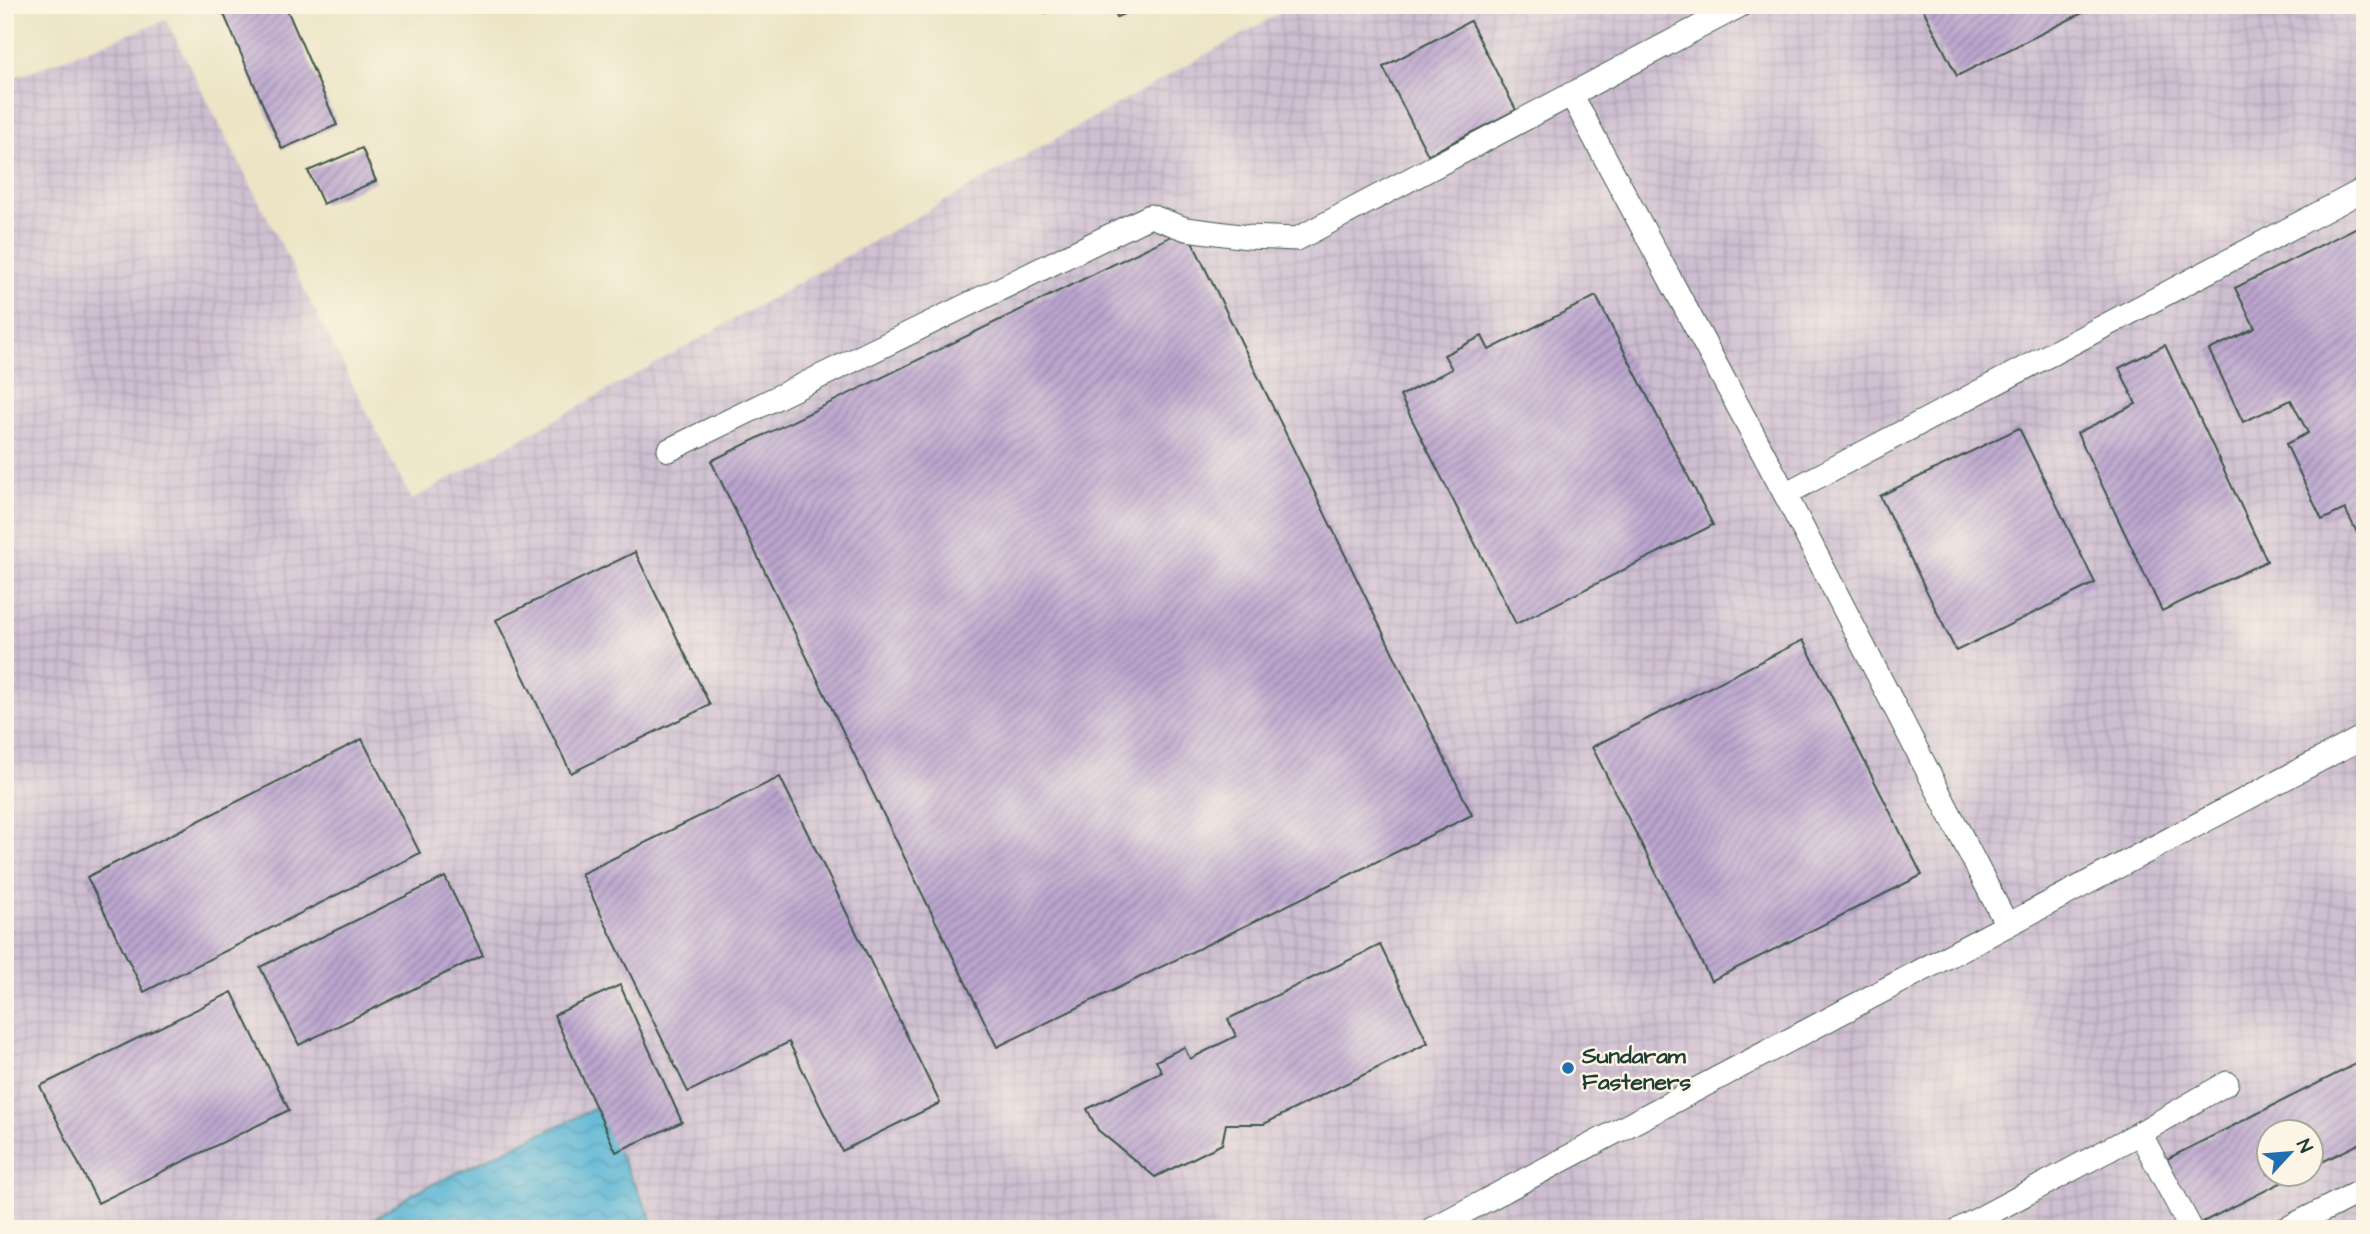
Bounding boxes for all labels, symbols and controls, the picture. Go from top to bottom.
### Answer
place label: Sundaram Fasteners [1581,1040,1692,1098]
marker: Sundaram Fasteners [1560,1060,1576,1076]
north arrow [2254,1118,2324,1188]
text: N [2289,1135,2319,1158]

